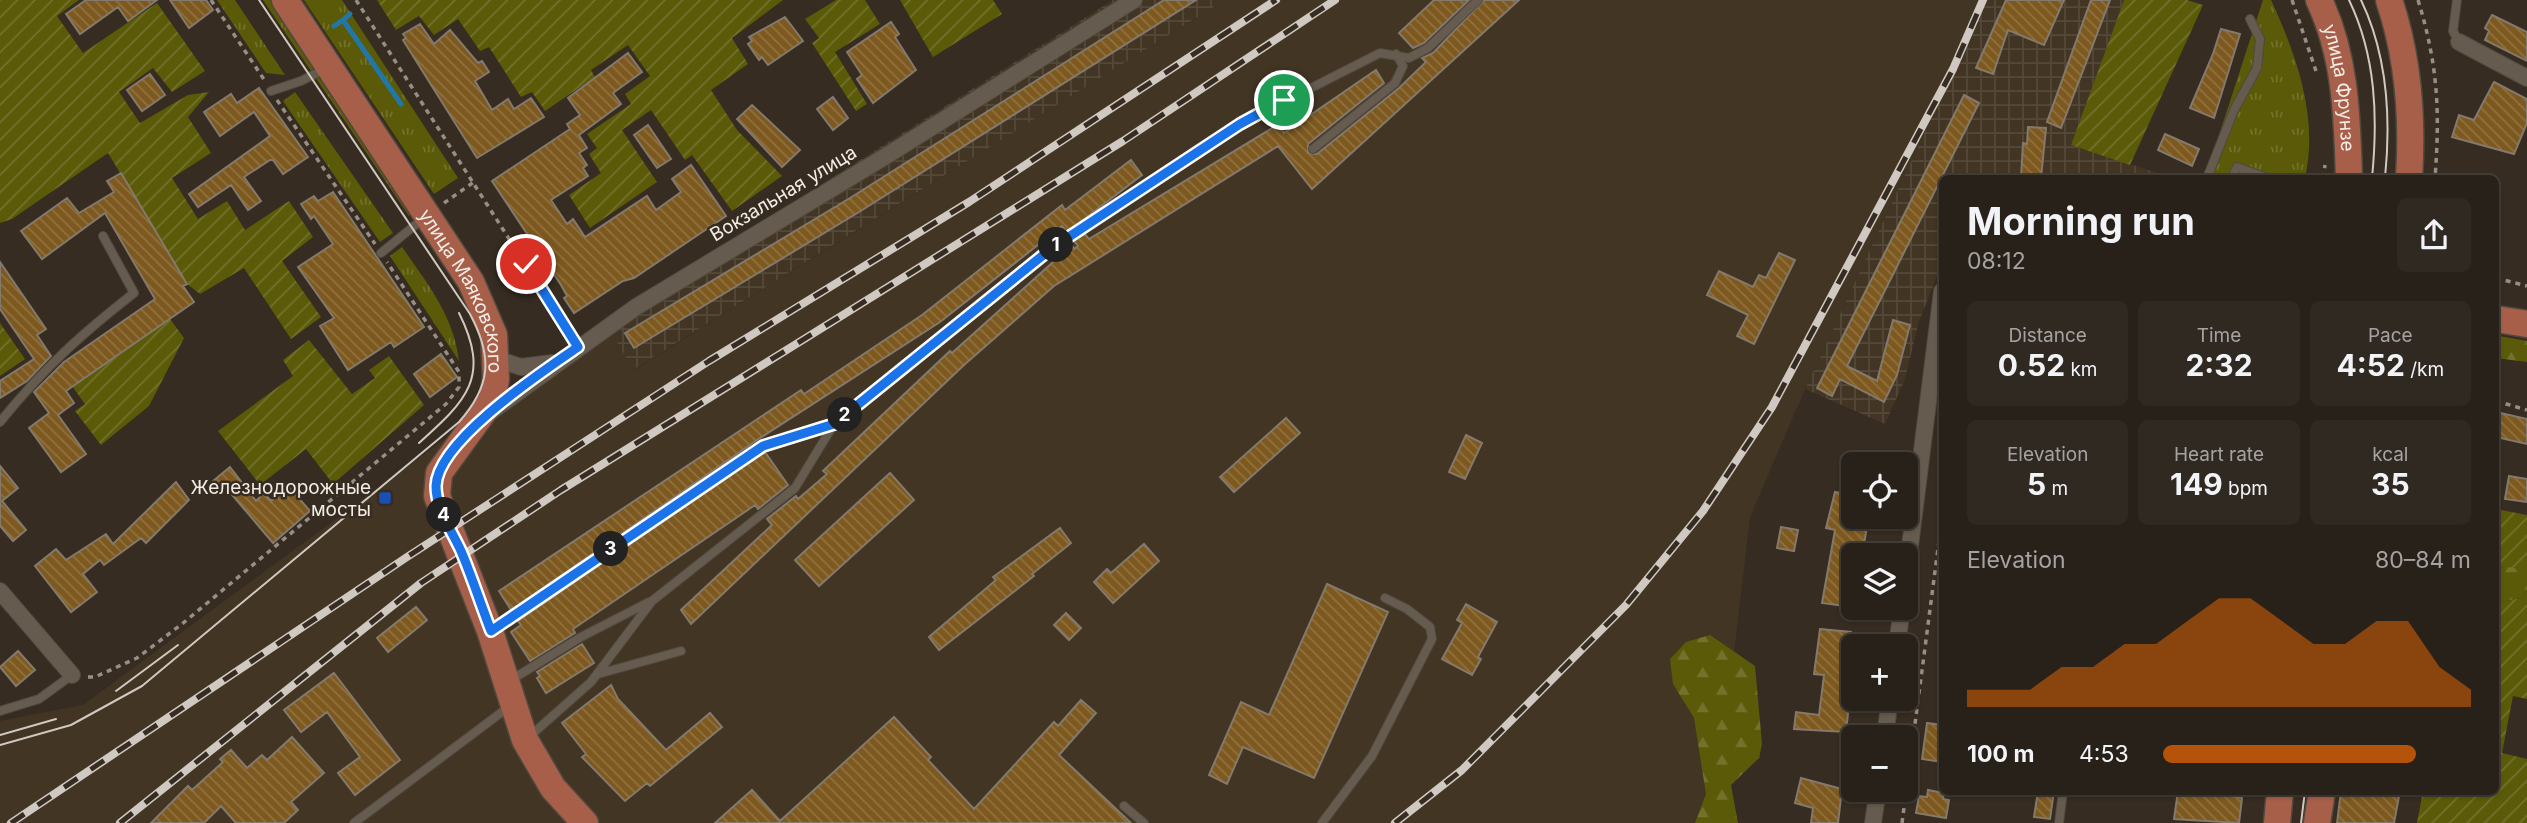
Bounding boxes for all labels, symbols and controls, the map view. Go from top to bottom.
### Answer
street label: улица Фрунзе [2318,21,2359,152]
pin [1254,70,1314,130]
icon: arrive [1265,81,1303,119]
street label: Вокзальная улица [706,141,861,246]
text: Morning run [1967,198,2195,244]
button: share [2397,198,2471,272]
street label: улица Маяковского [414,205,507,374]
pin: 1 [1038,228,1074,262]
text: 1 [1051,233,1060,256]
pin [496,234,556,294]
icon: check [507,245,545,283]
text: 08:12 [1967,247,2026,275]
text: Distance [2008,324,2087,347]
text: Time [2197,324,2241,347]
text: Pace [2368,324,2413,347]
text: 0.52 [1998,347,2065,383]
text: 2:32 [2185,347,2253,383]
text: 4:52 [2336,347,2405,383]
text: km [2065,358,2098,381]
text: /km [2405,358,2444,381]
pin: 2 [828,398,862,432]
text: 2 [839,403,850,426]
text: Elevation [2007,443,2088,466]
text: Heart rate [2174,443,2264,466]
text: kcal [2372,443,2408,466]
map controls [1841,452,1918,802]
button: locate [1841,452,1918,529]
text: 5 [2027,466,2046,502]
text: 149 [2170,466,2223,502]
text: 35 [2371,466,2410,502]
place label: Железнодорожные мосты [191,476,371,521]
text: m [2046,477,2068,500]
text: bpm [2223,477,2268,500]
marker: Железнодорожные мосты [377,490,393,506]
pin: 4 [426,498,462,532]
text: 4 [437,503,450,526]
pin: 3 [594,532,628,566]
text: 3 [604,537,617,560]
button: layers [1841,543,1918,620]
text: Elevation [1967,546,2066,574]
text: 80–84 m [2375,546,2471,574]
button: + [1841,634,1918,711]
button: − [1841,725,1918,802]
text: 100 m [1967,740,2034,768]
text: 4:53 [2079,740,2129,768]

